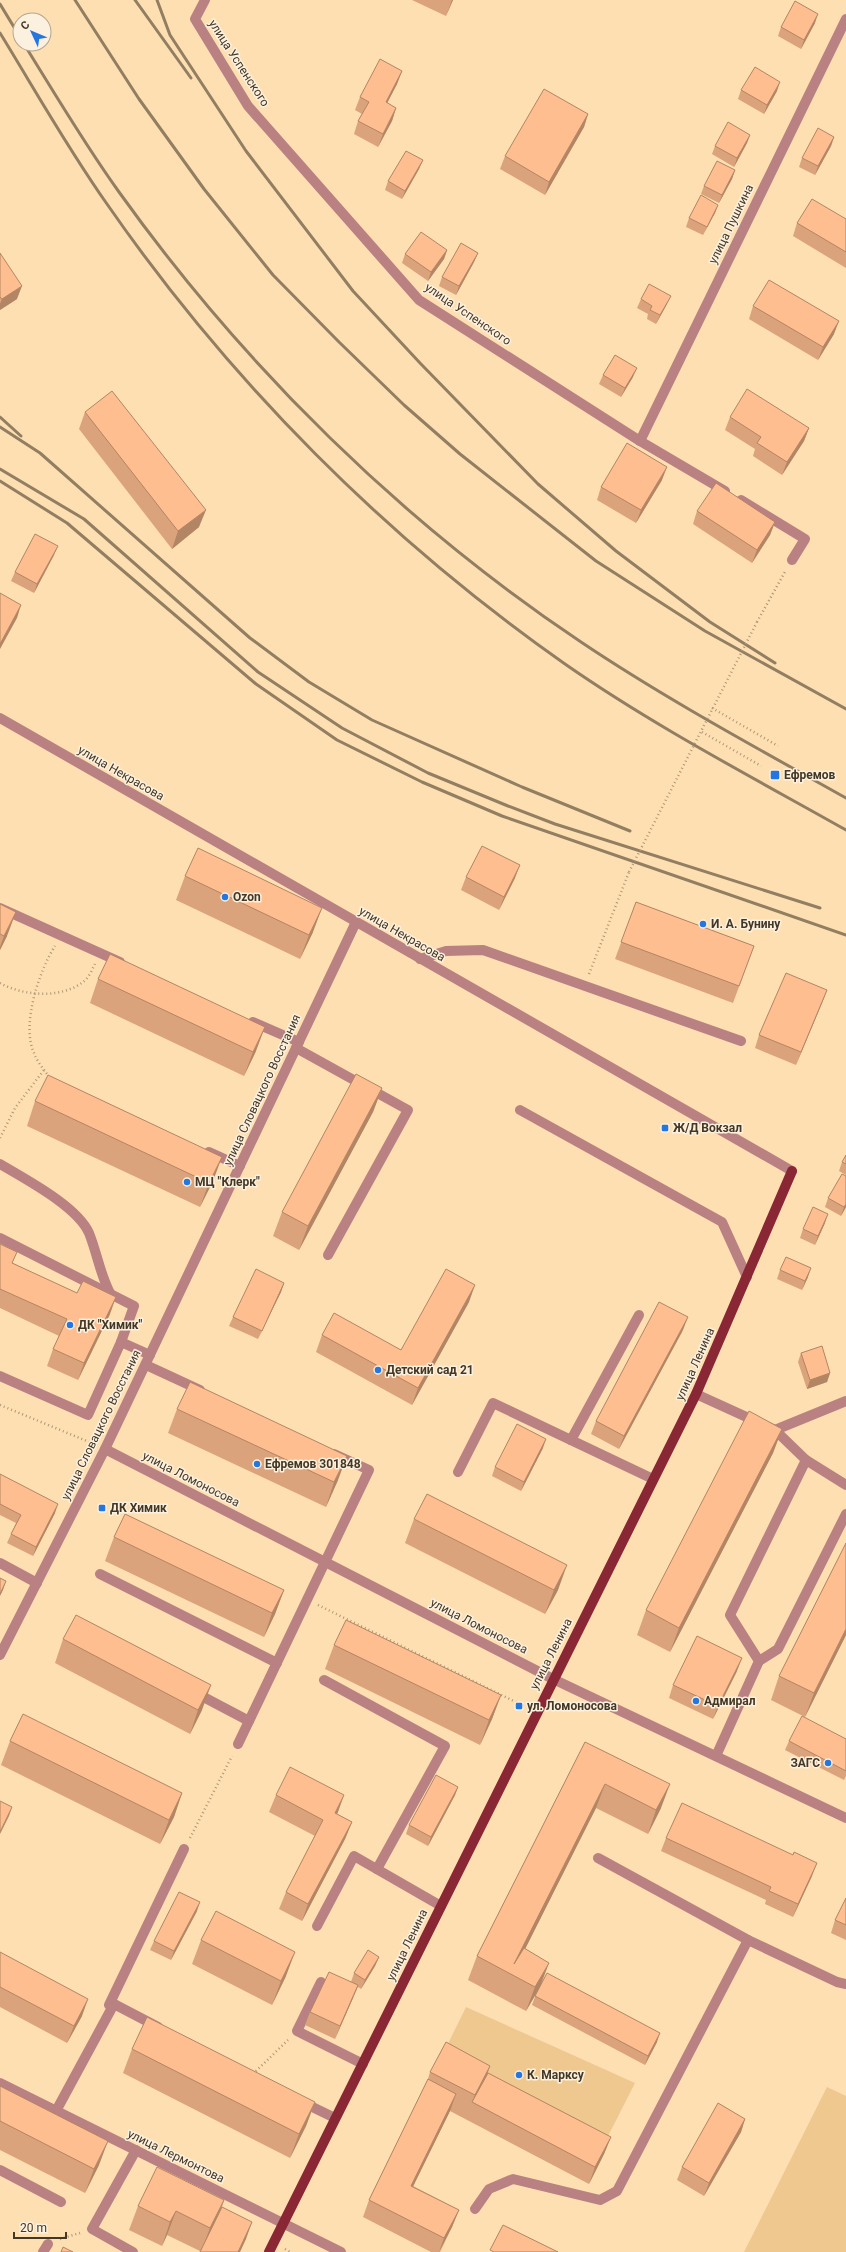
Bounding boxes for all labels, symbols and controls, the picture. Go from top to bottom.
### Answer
north arrow [12,12,52,52]
street label: улица Успенского [206,17,272,109]
text: С [18,18,32,33]
street label: улица Пушкина [706,182,756,266]
street label: улица Успенского [422,280,514,348]
street label: улица Некрасова [75,743,167,803]
place label: Ефремов [784,768,836,782]
marker: Ефремов [769,769,781,781]
place label: Ozon [233,890,261,904]
marker: Ozon [220,892,230,902]
street label: улица Некрасова [356,904,448,964]
place label: И. А. Бунину [711,917,781,931]
marker: И. А. Бунину [698,919,708,929]
street label: улица Словацкого Восстания [221,1012,303,1168]
place label: Ж/Д Вокзал [673,1121,742,1135]
marker: Ж/Д Вокзал [660,1123,670,1133]
place label: МЦ "Клерк" [195,1175,260,1189]
marker: МЦ "Клерк" [182,1177,192,1187]
place label: ДК "Химик" [78,1318,143,1332]
marker: ДК "Химик" [65,1320,75,1330]
street label: улица Ленина [673,1325,717,1403]
street label: улица Словацкого Восстания [58,1348,144,1502]
place label: Детский сад 21 [386,1363,474,1377]
marker: Детский сад 21 [373,1365,383,1375]
street label: улица Ломоносова [140,1448,242,1510]
place label: Ефремов 301848 [265,1457,361,1471]
marker: Ефремов 301848 [252,1459,262,1469]
place label: ДК Химик [110,1501,167,1515]
marker: ДК Химик [97,1503,107,1513]
street label: улица Ломоносова [428,1595,530,1657]
street label: улица Ленина [527,1616,575,1692]
place label: Адмирал [704,1694,756,1708]
marker: Адмирал [691,1696,701,1706]
place label: ул. Ломоносова [527,1699,618,1713]
marker: ул. Ломоносова [514,1701,524,1711]
place label: ЗАГС [790,1756,820,1770]
marker: ЗАГС [823,1758,833,1768]
street label: улица Ленина [384,1907,430,1983]
place label: К. Марксу [527,2068,585,2082]
marker: К. Марксу [514,2070,524,2080]
street label: улица Лермонтова [125,2126,227,2186]
scale bar [14,2214,66,2240]
text: 20 m [20,2221,47,2235]

